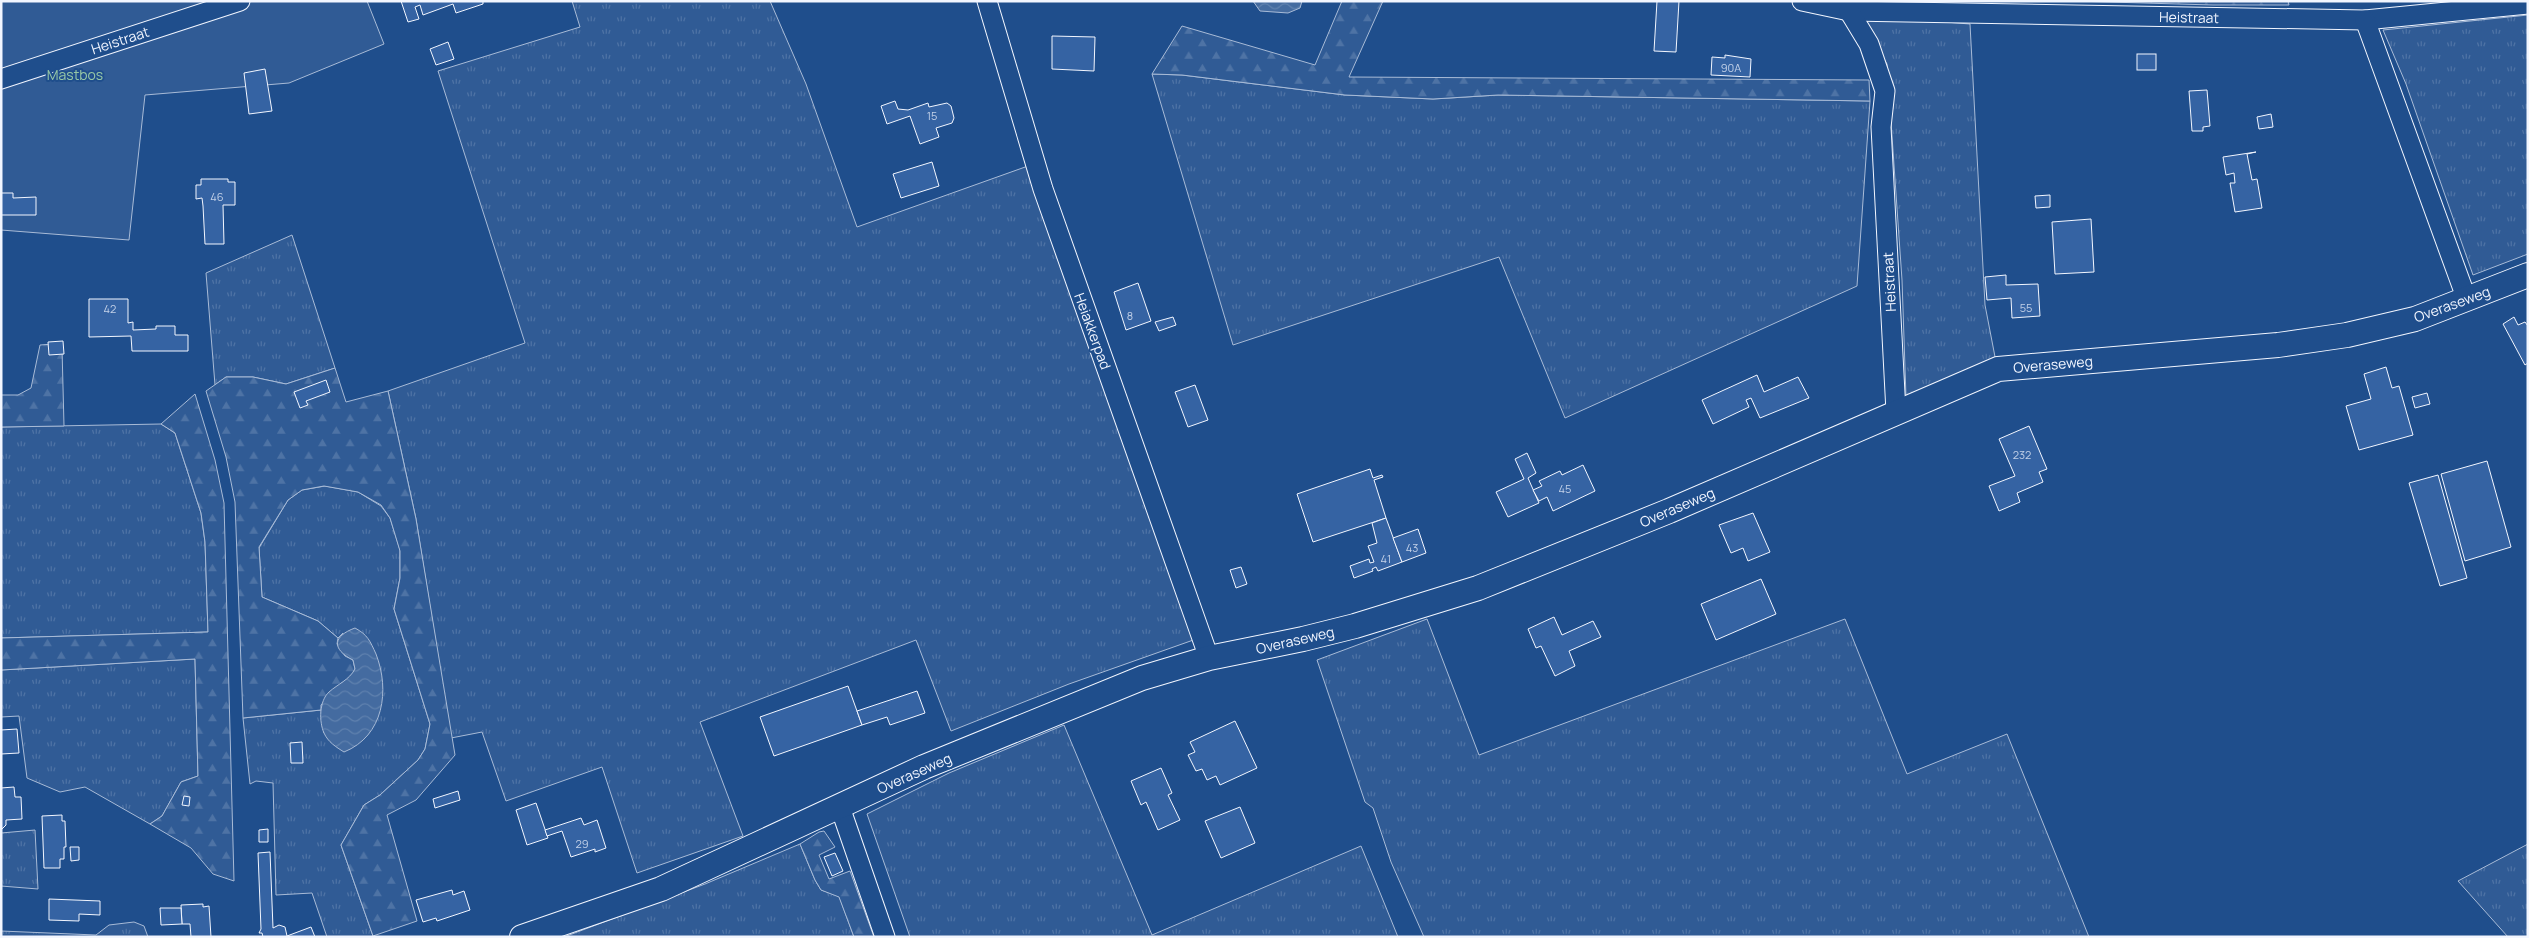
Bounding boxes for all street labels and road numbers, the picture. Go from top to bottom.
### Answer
street label: Heistraat [2159,7,2220,27]
street label: Heistraat [89,22,152,58]
street label: Heistraat [1878,251,1900,312]
street label: Overaseweg [2411,281,2493,327]
street label: Heiakkerpad [1070,290,1116,372]
street label: Overaseweg [2012,351,2094,377]
street label: Overaseweg [1637,483,1717,531]
street label: Overaseweg [1254,622,1336,658]
street label: Overaseweg [874,748,954,798]

